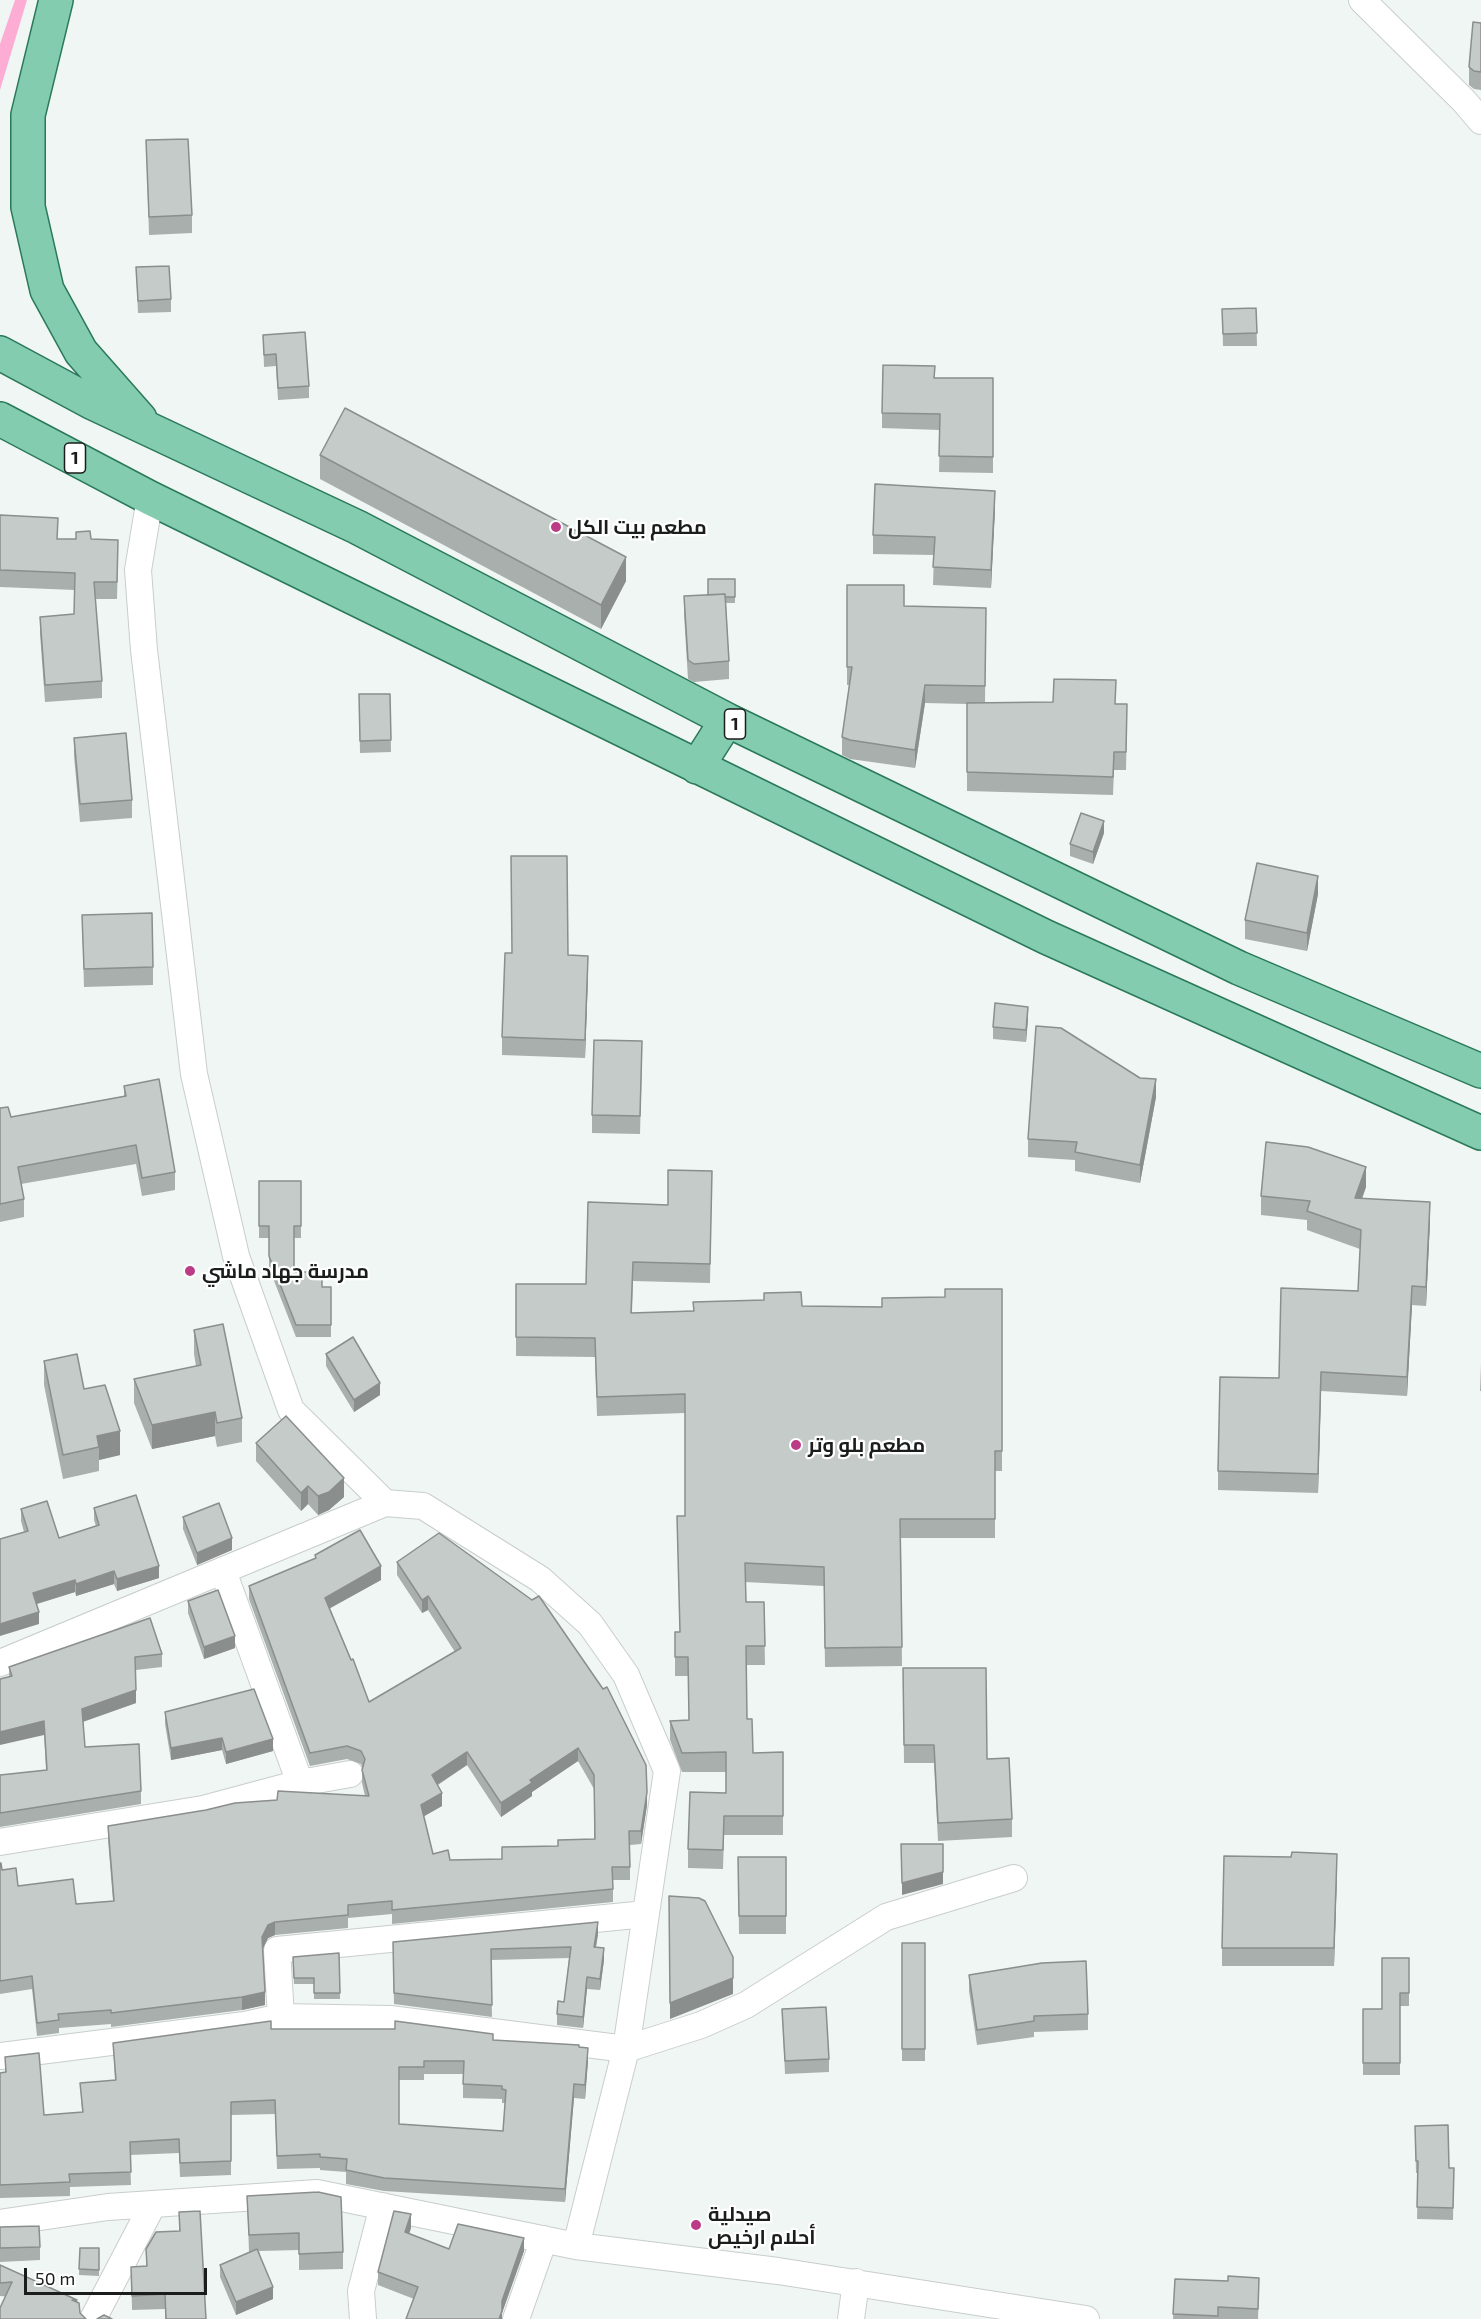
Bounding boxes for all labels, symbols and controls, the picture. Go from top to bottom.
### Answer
road number: 1 [64,443,86,473]
place label: مطعم بيت الكل [568,515,707,539]
marker: مطعم بيت الكل [549,520,563,534]
road number: 1 [724,709,746,739]
place label: مدرسة جهاد ماشي [202,1259,369,1283]
marker: مدرسة جهاد ماشي [183,1264,197,1278]
place label: مطعم بلو وتر [808,1433,925,1457]
marker: مطعم بلو وتر [789,1438,803,1452]
place label: صيدلية أحلام ارخيص [708,2202,816,2249]
marker: صيدلية أحلام ارخيص [689,2218,703,2232]
scale bar [27,2256,210,2294]
text: 50 m [35,2267,75,2289]

